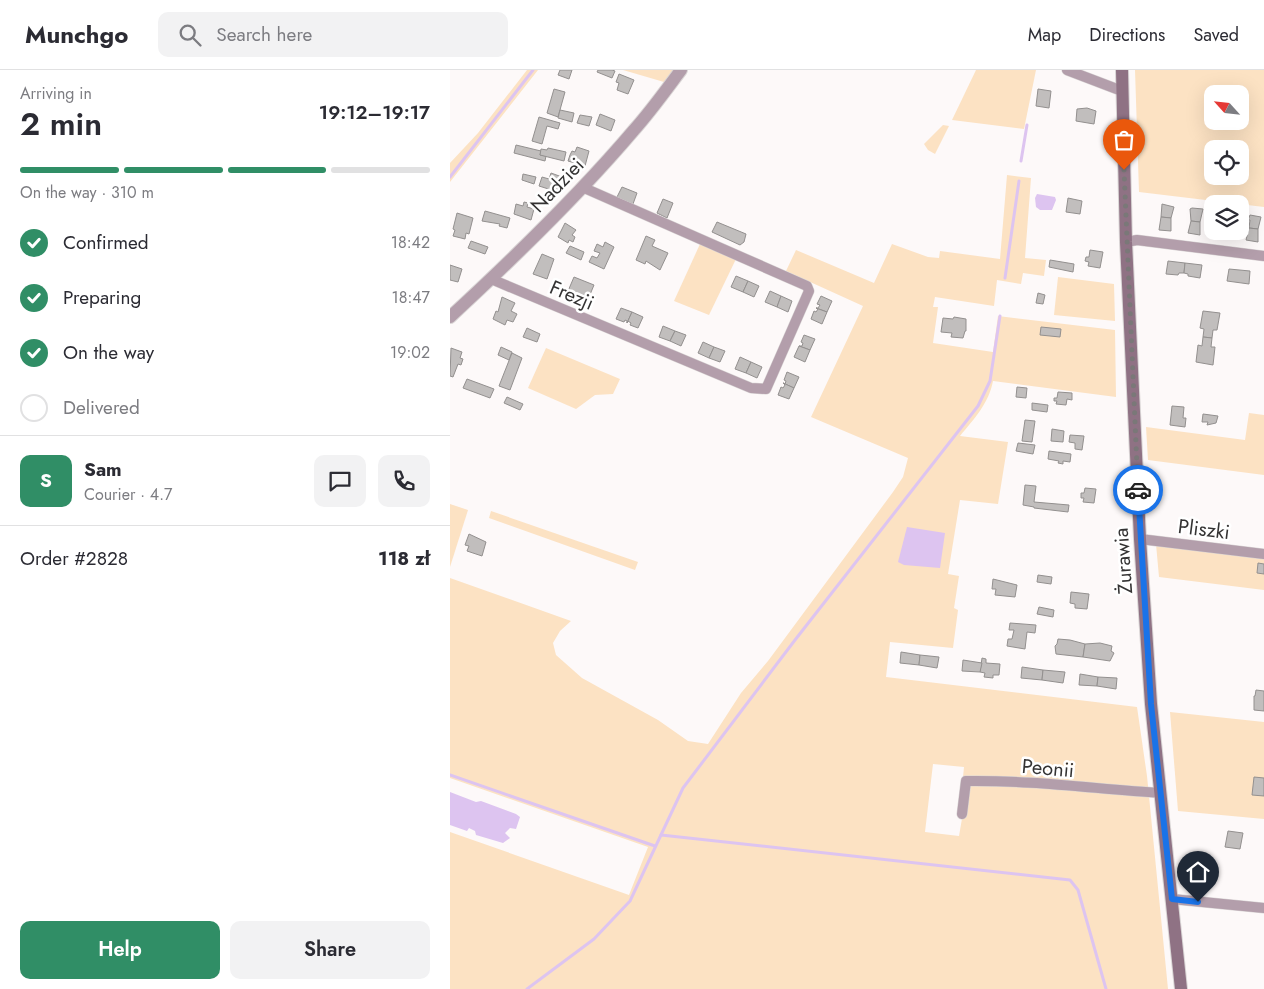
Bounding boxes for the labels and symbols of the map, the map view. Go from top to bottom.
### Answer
north arrow [1204,85,1249,130]
pin [1103,119,1145,170]
street label: Nadziei [524,151,591,219]
street label: Frezji [545,273,598,318]
courier [1113,465,1163,515]
street label: Pliszki [1176,512,1232,547]
street label: Żurawia [1107,527,1140,595]
street label: Peonii [1021,752,1075,785]
pin [1177,851,1219,902]

